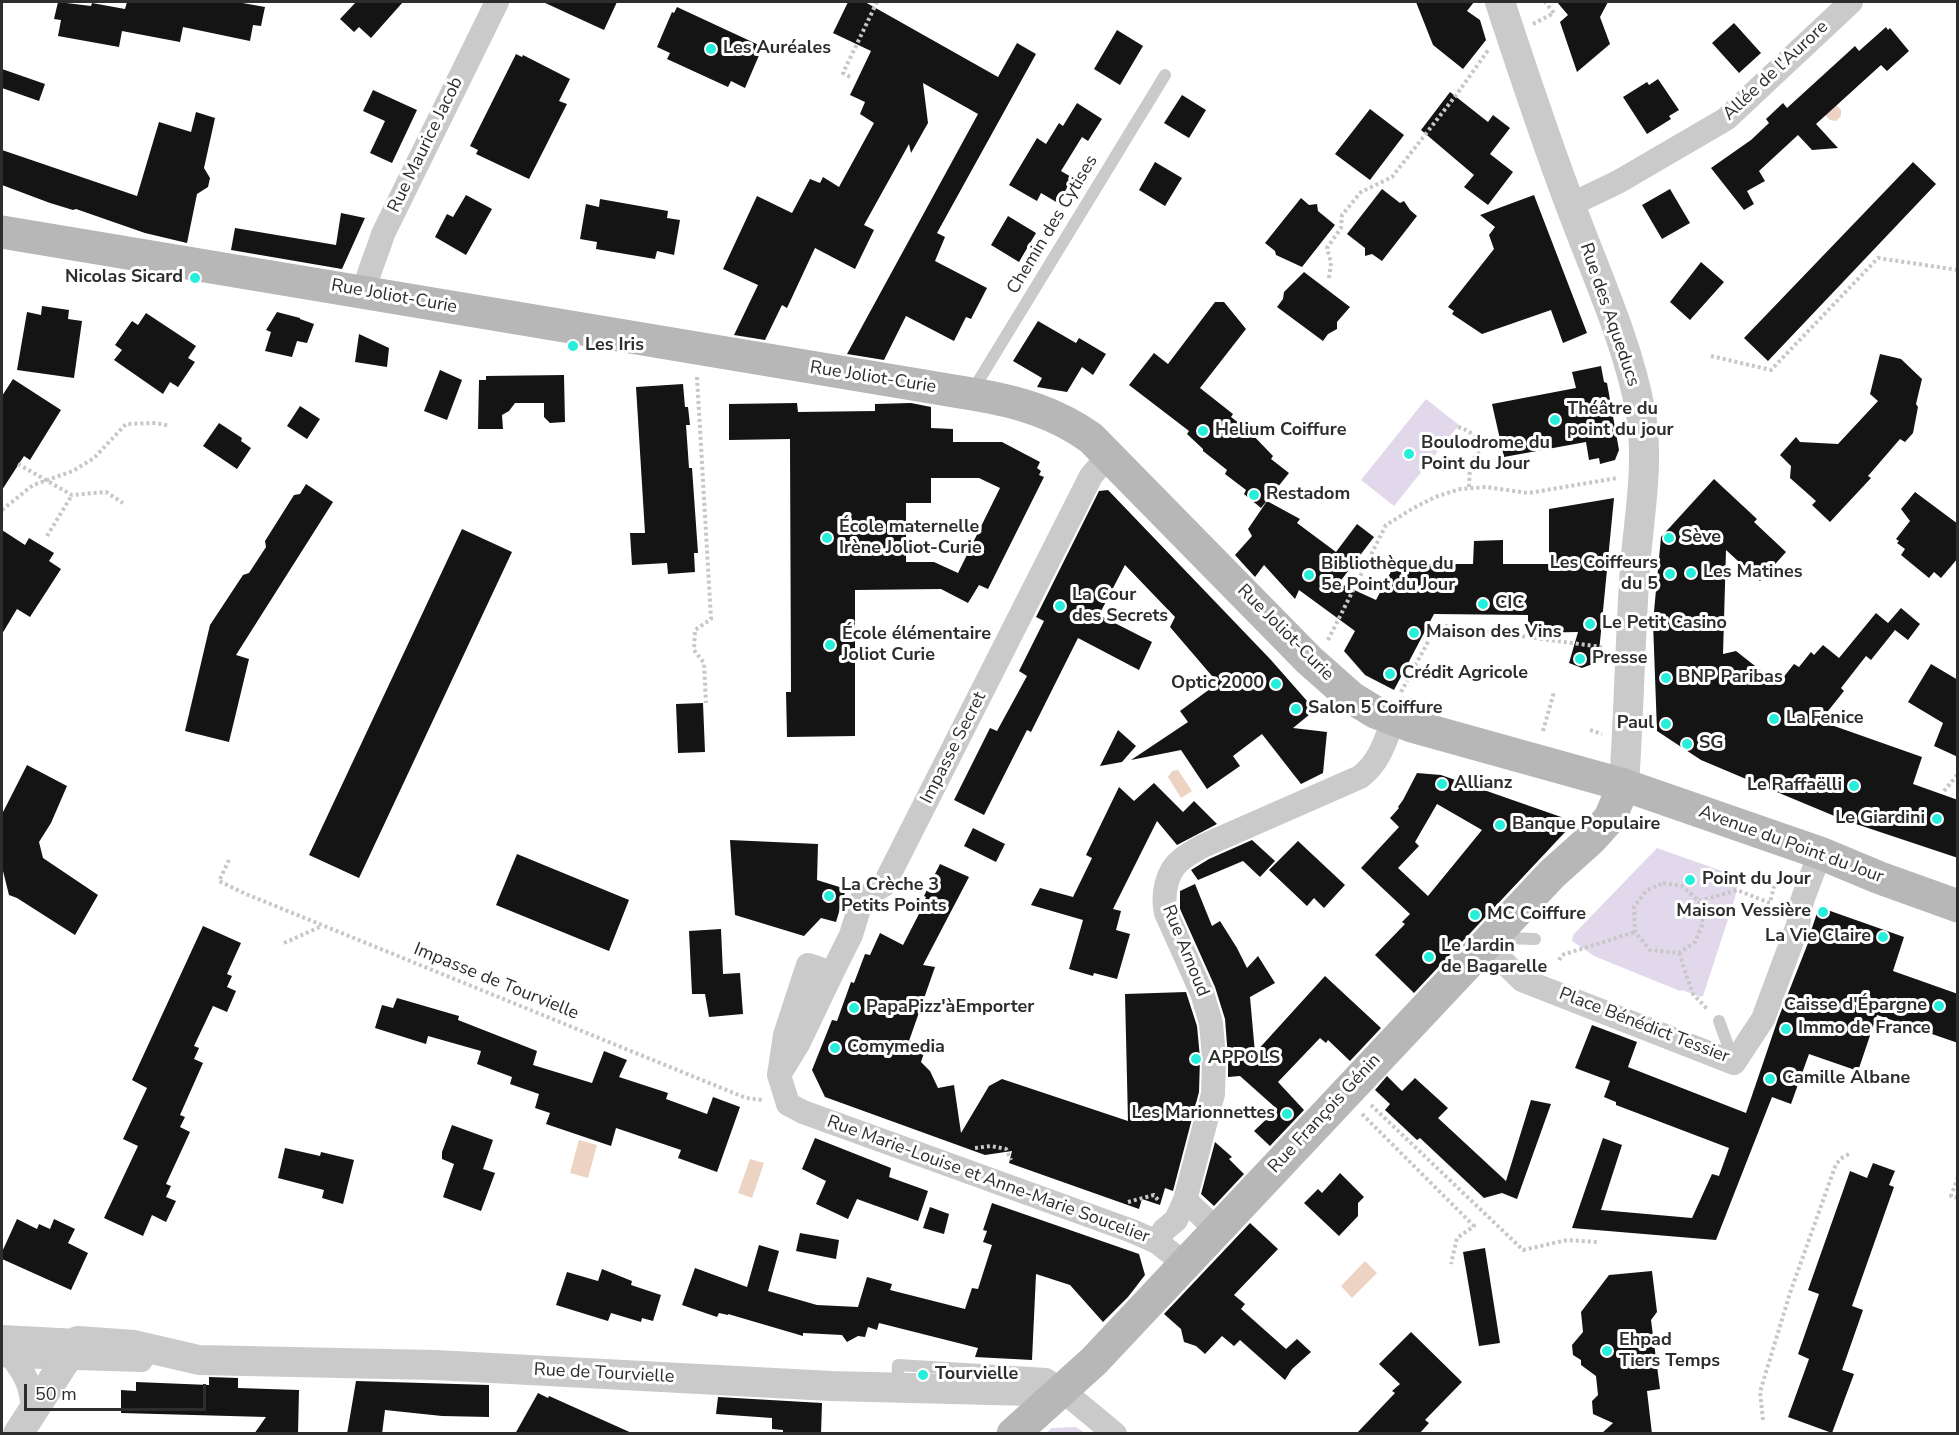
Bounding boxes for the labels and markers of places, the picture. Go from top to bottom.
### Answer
place label: Les Auréales [723,38,831,60]
marker: Les Auréales [704,42,718,56]
place label: Nicolas Sicard [65,267,183,289]
marker: Nicolas Sicard [188,271,202,285]
place label: Les Iris [585,335,644,357]
marker: Les Iris [566,339,580,353]
place label: Théâtre du point du jour [1567,399,1674,442]
marker: Théâtre du point du jour [1548,413,1562,427]
place label: Helium Coiffure [1215,420,1346,442]
marker: Helium Coiffure [1196,424,1210,438]
place label: Boulodrome du Point du Jour [1421,433,1550,476]
marker: Boulodrome du Point du Jour [1402,447,1416,461]
place label: Restadom [1266,484,1350,506]
marker: Restadom [1247,488,1261,502]
place label: École maternelle Irène Joliot-Curie [839,517,982,560]
place label: Sève [1681,527,1721,549]
marker: École maternelle Irène Joliot-Curie [820,531,834,545]
marker: Sève [1662,531,1676,545]
place label: Les Coiffeurs du 5 [1550,553,1658,596]
place label: Bibliothèque du 5e Point du Jour [1321,554,1455,596]
place label: Les Matines [1703,562,1802,584]
marker: Les Matines [1684,566,1698,580]
marker: Les Coiffeurs du 5 [1663,567,1677,581]
marker: Bibliothèque du 5e Point du Jour [1302,568,1316,582]
place label: La Cour des Secrets [1072,585,1168,628]
place label: CIC [1495,593,1525,615]
marker: CIC [1476,597,1490,611]
marker: La Cour des Secrets [1053,599,1067,613]
place label: Le Petit Casino [1602,613,1727,635]
marker: Le Petit Casino [1583,617,1597,631]
place label: Maison des Vins [1426,622,1562,644]
place label: École élémentaire Joliot Curie [842,624,991,666]
marker: Maison des Vins [1407,626,1421,640]
marker: École élémentaire Joliot Curie [823,638,837,652]
place label: Presse [1592,648,1648,670]
marker: Presse [1573,652,1587,666]
place label: Crédit Agricole [1402,663,1528,685]
marker: Crédit Agricole [1383,667,1397,681]
place label: BNP Paribas [1678,667,1783,689]
marker: BNP Paribas [1659,671,1673,685]
place label: Optic 2000 [1171,673,1264,695]
marker: Optic 2000 [1269,677,1283,691]
place label: Salon 5 Coiffure [1308,698,1443,720]
marker: Salon 5 Coiffure [1289,702,1303,716]
place label: La Fenice [1786,708,1864,730]
marker: La Fenice [1767,712,1781,726]
place label: Paul [1617,713,1654,735]
marker: Paul [1659,717,1673,731]
place label: SG [1699,733,1724,755]
marker: SG [1680,737,1694,751]
place label: Allianz [1454,773,1512,795]
place label: Le Raffaëlli [1747,775,1842,797]
marker: Allianz [1435,777,1449,791]
marker: Le Raffaëlli [1847,779,1861,793]
place label: Le Giardini [1835,808,1925,830]
marker: Le Giardini [1930,812,1944,826]
place label: Banque Populaire [1512,814,1660,836]
marker: Banque Populaire [1493,818,1507,832]
place label: Point du Jour [1702,869,1811,891]
marker: Point du Jour [1683,873,1697,887]
place label: La Crèche 3 Petits Points [841,875,947,918]
marker: La Crèche 3 Petits Points [822,889,836,903]
place label: Maison Vessière [1676,901,1811,923]
place label: MC Coiffure [1487,904,1586,926]
marker: Maison Vessière [1816,905,1830,919]
marker: MC Coiffure [1468,908,1482,922]
place label: La Vie Claire [1765,926,1871,948]
marker: La Vie Claire [1876,930,1890,944]
place label: Le Jardin de Bagarelle [1441,936,1547,978]
marker: Le Jardin de Bagarelle [1422,950,1436,964]
place label: Caisse d'Épargne [1784,995,1927,1017]
place label: PapaPizz'àEmporter [866,997,1034,1019]
marker: Caisse d'Épargne [1932,999,1946,1013]
marker: PapaPizz'àEmporter [847,1001,861,1015]
place label: Immo de France [1798,1018,1931,1040]
marker: Immo de France [1779,1022,1793,1036]
place label: Comymedia [847,1037,945,1059]
marker: Comymedia [828,1041,842,1055]
place label: APPOLS [1208,1048,1280,1070]
marker: APPOLS [1189,1052,1203,1066]
place label: Camille Albane [1782,1068,1910,1090]
marker: Camille Albane [1763,1072,1777,1086]
place label: Les Marionnettes [1132,1103,1275,1125]
marker: Les Marionnettes [1280,1107,1294,1121]
place label: Ehpad Tiers Temps [1619,1330,1720,1372]
marker: Ehpad Tiers Temps [1600,1344,1614,1358]
place label: Tourvielle [935,1364,1018,1386]
marker: Tourvielle [916,1368,930,1382]

